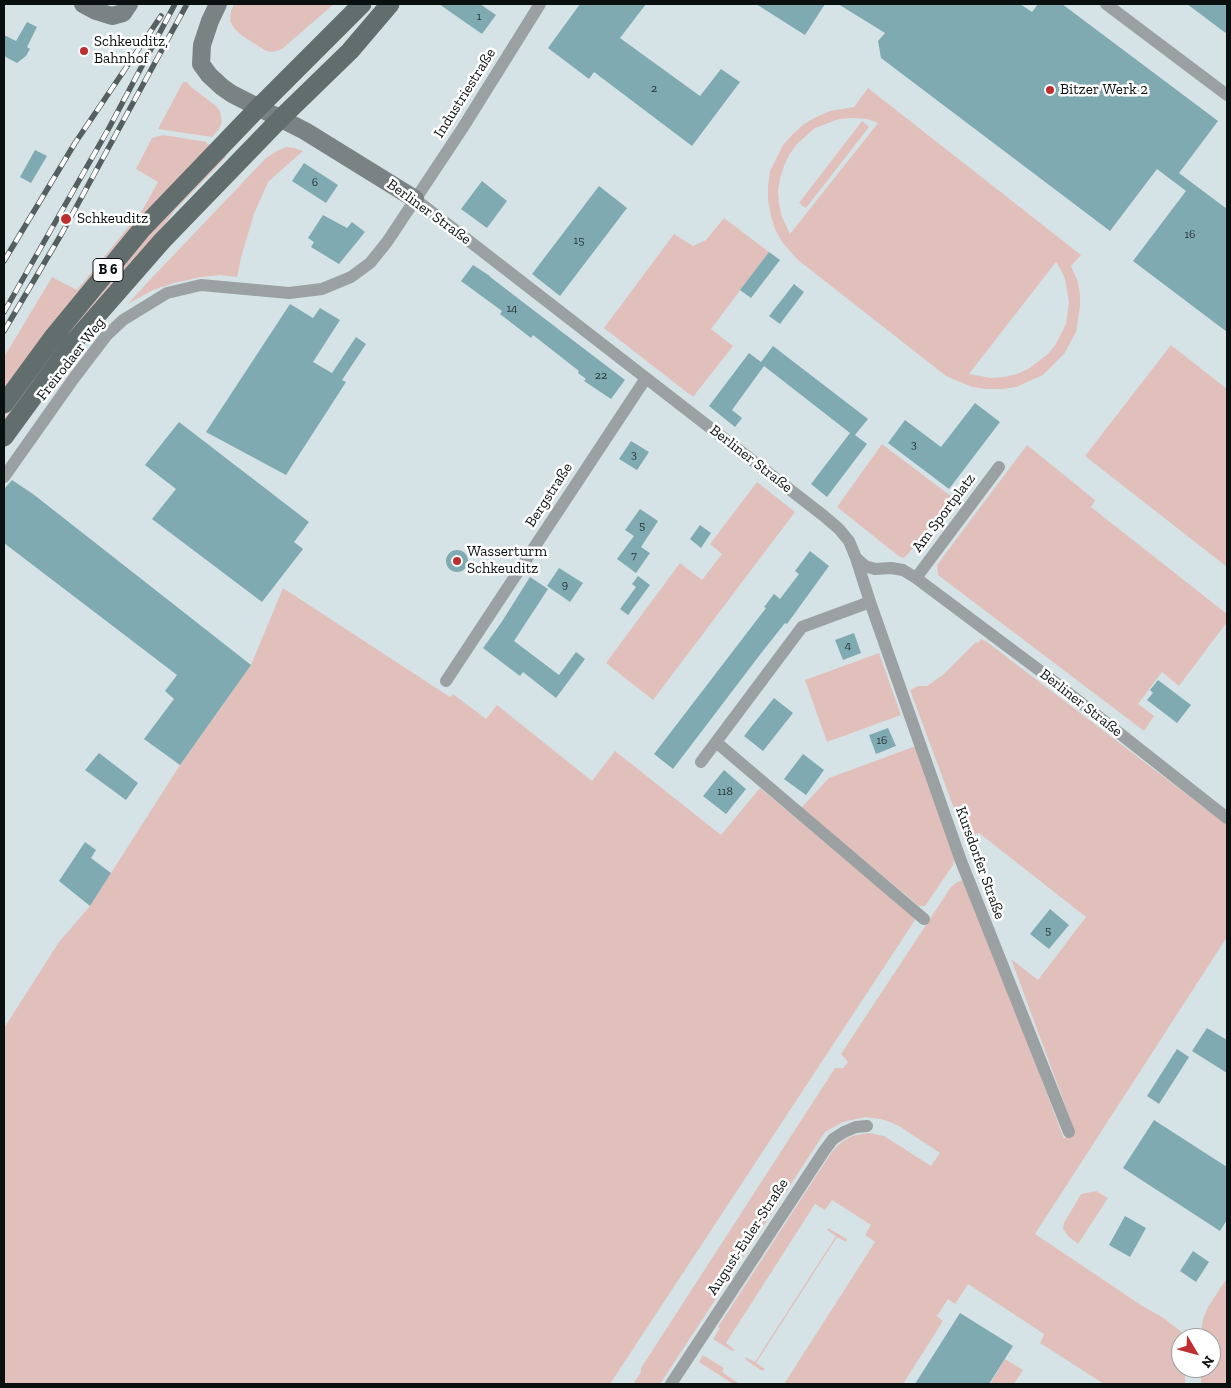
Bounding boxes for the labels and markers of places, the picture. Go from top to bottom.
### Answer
place label: Schkeuditz, Bahnhof [94,33,168,68]
marker: Schkeuditz, Bahnhof [78,45,90,57]
place label: Bitzer Werk 2 [1060,81,1148,99]
marker: Bitzer Werk 2 [1044,84,1056,96]
place label: Schkeuditz [77,210,148,228]
marker: Schkeuditz [59,212,73,226]
place label: Wasserturm Schkeuditz [467,543,547,578]
marker: Wasserturm Schkeuditz [451,555,463,567]

